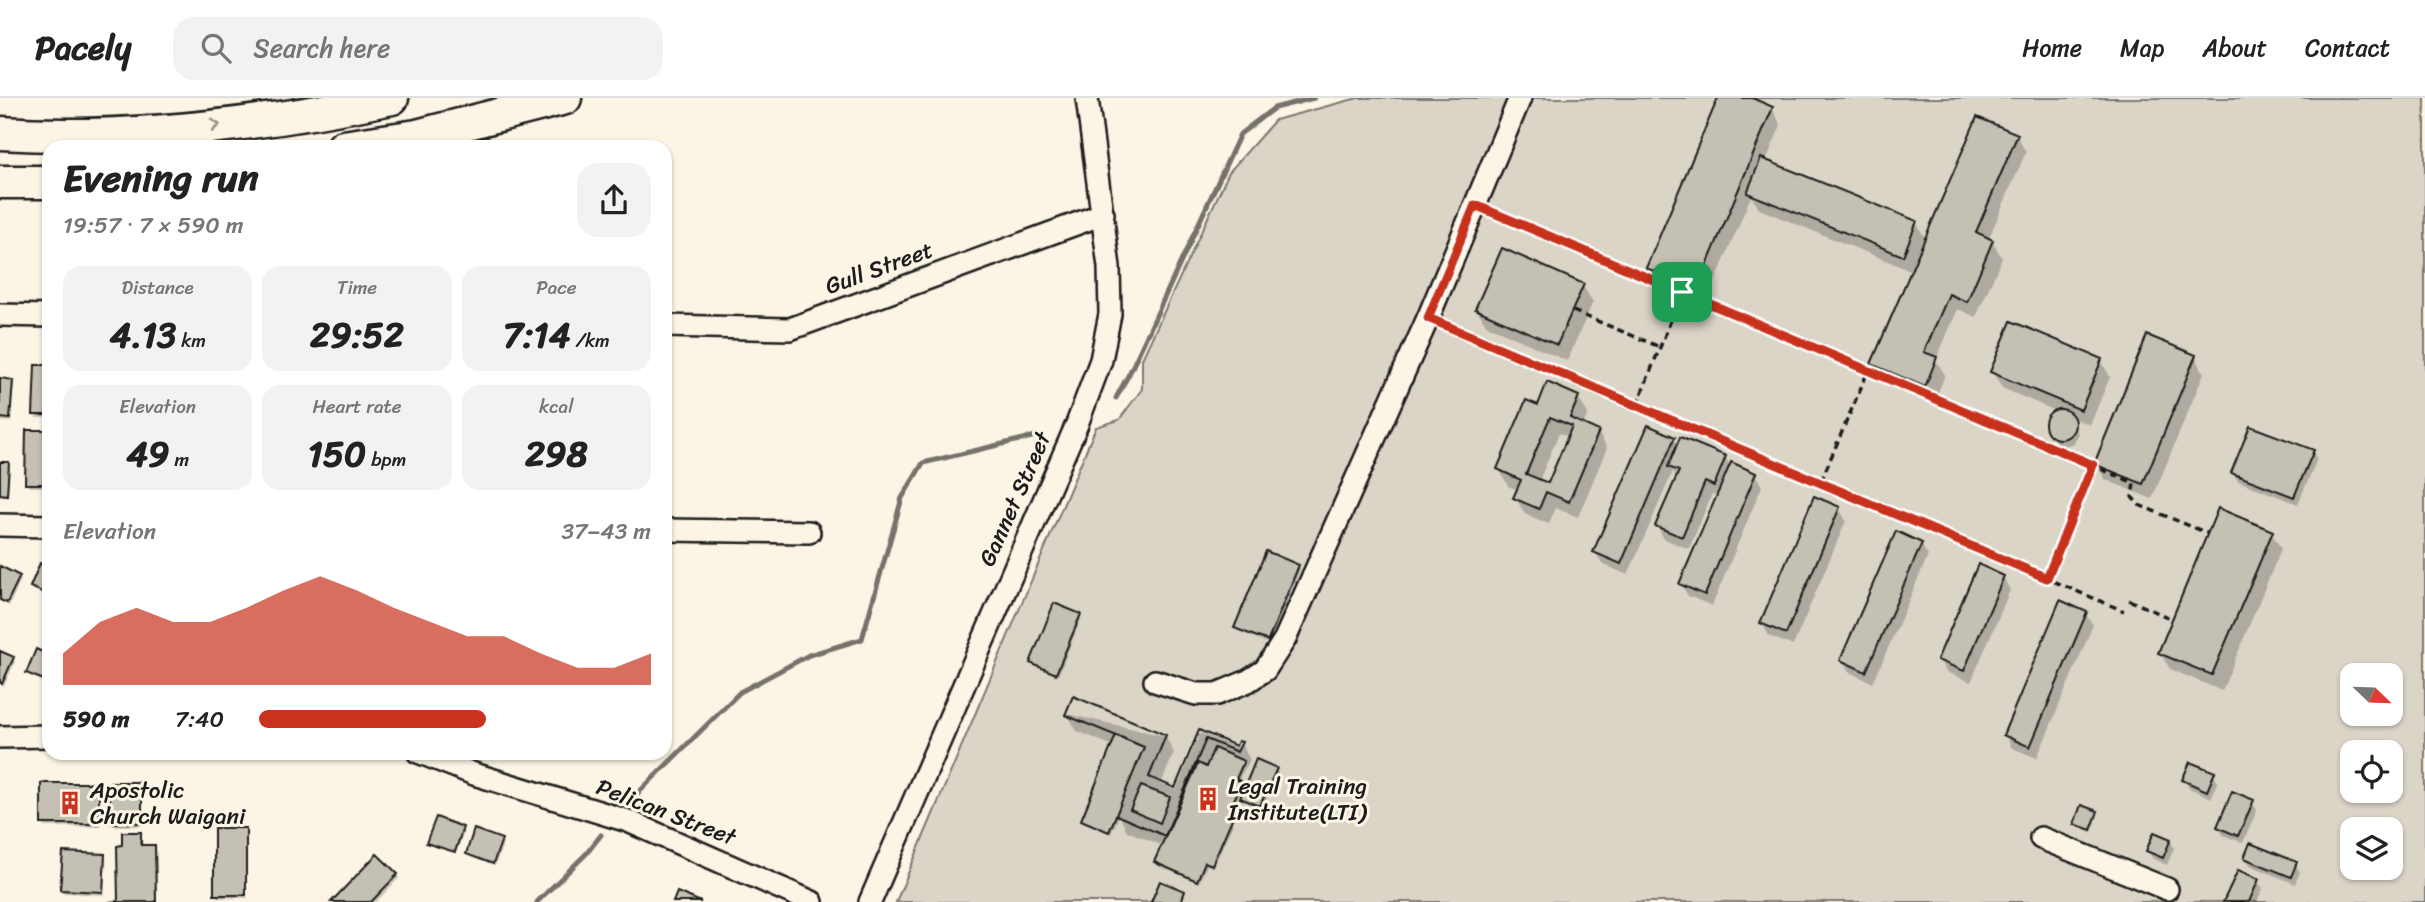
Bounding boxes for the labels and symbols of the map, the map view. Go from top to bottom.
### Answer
one-way arrow [210,118,221,133]
street label: Gull Street [819,229,939,307]
pin [1652,262,1712,322]
street label: Gannet Street [967,423,1064,573]
north arrow [2340,663,2403,726]
place label: Legal Training Institute(LTI) [1227,766,1368,833]
street label: Pelican Street [590,767,744,858]
place label: Apostolic Church Waigani [89,770,246,837]
building icon: Legal Training Institute(LTI) [1194,785,1222,813]
building icon: Apostolic Church Waigani [56,789,84,817]

